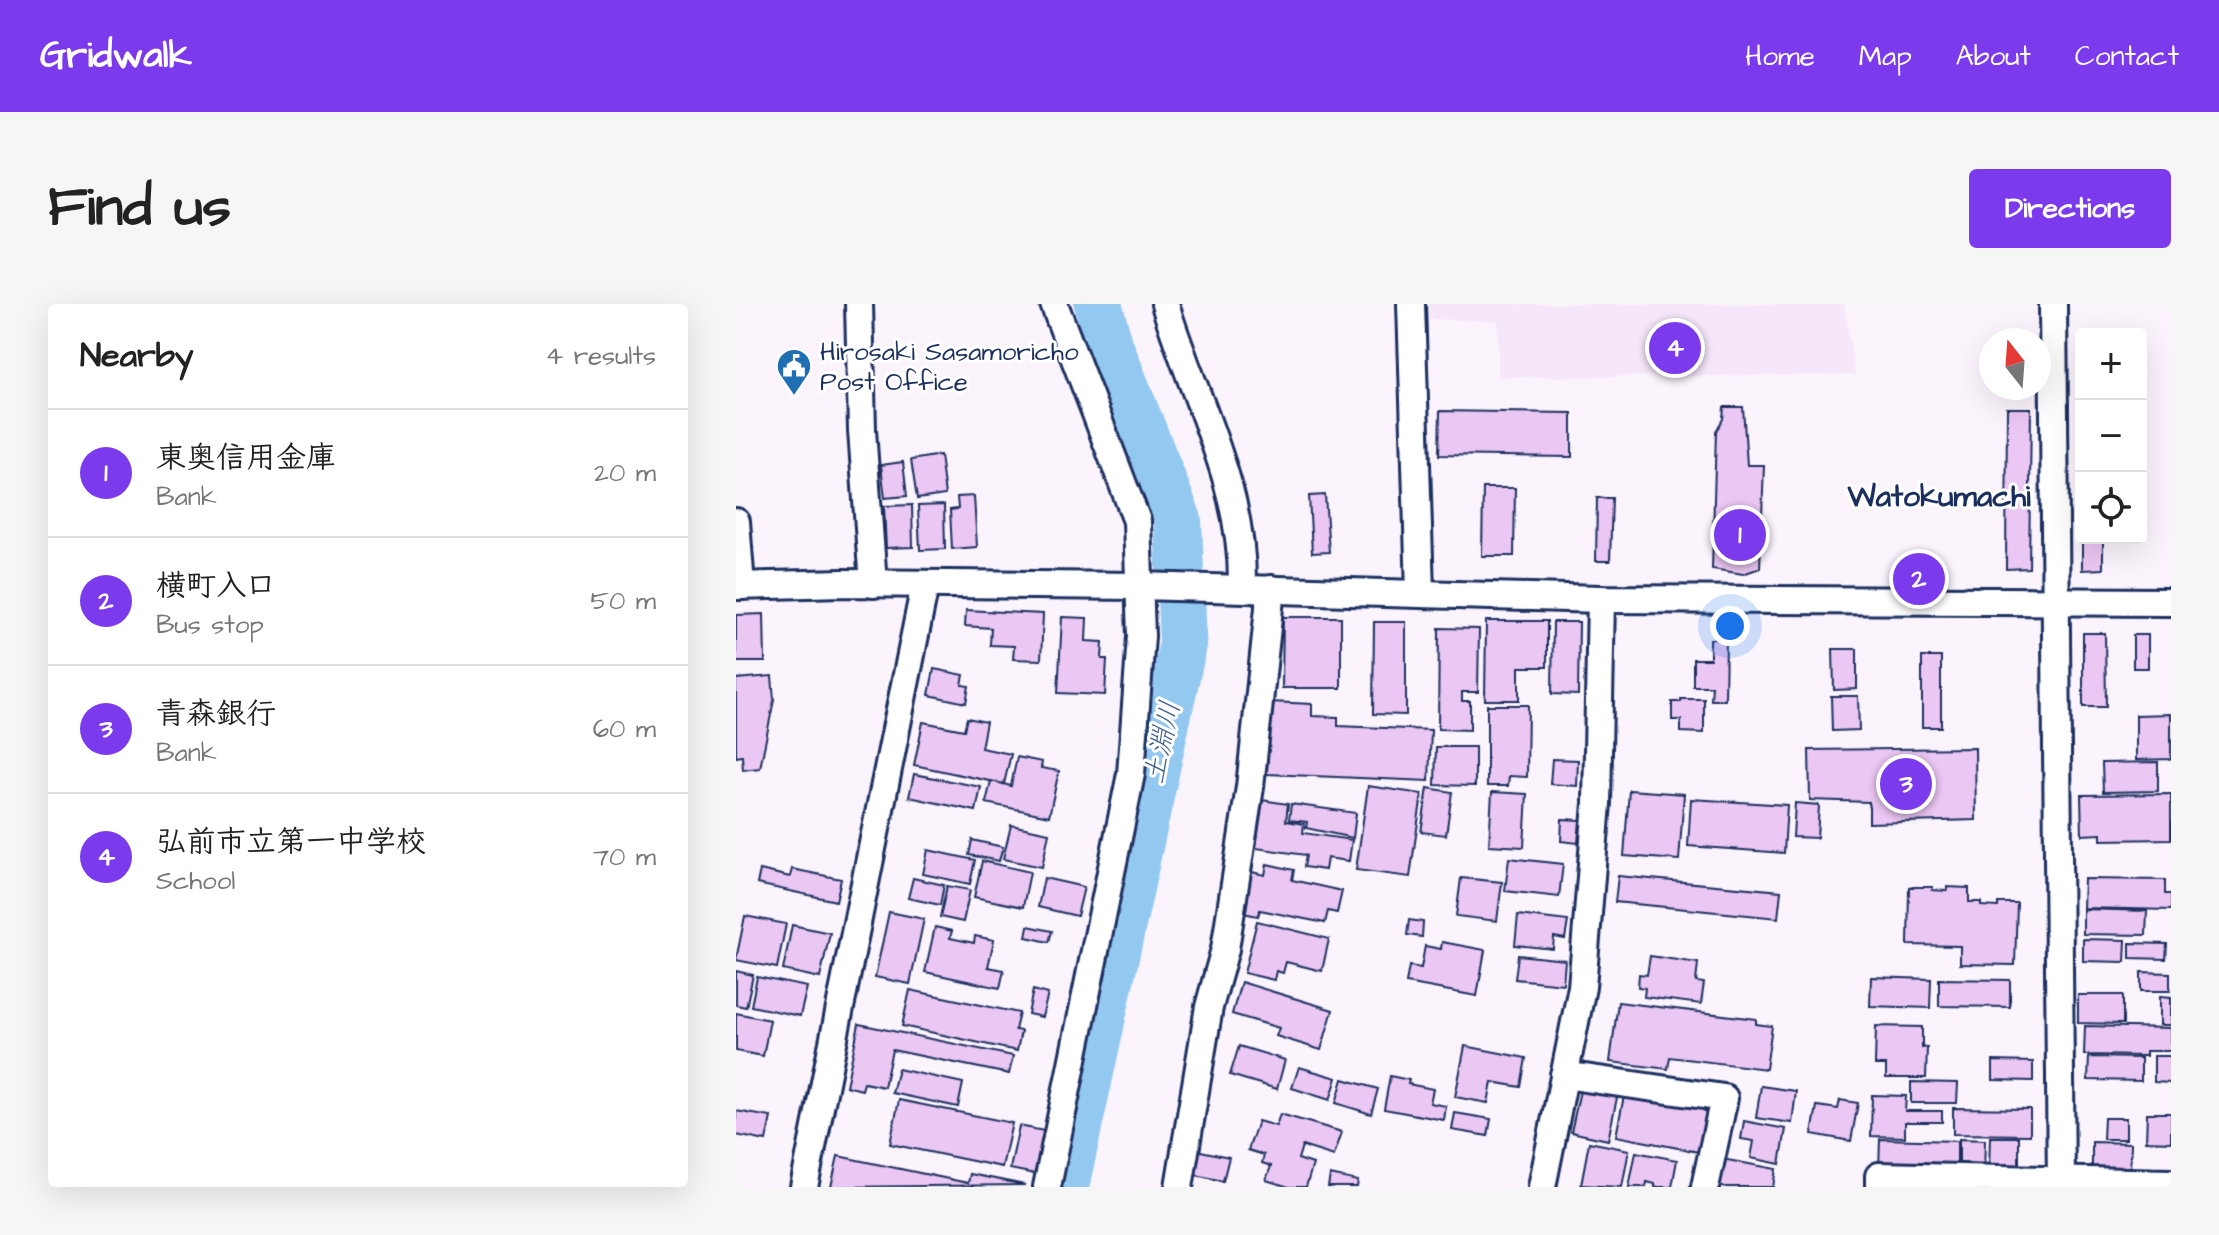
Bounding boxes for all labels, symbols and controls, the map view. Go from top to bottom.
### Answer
text: Gridwalk [40,30,192,82]
text: Home [1745,37,1815,76]
text: Map [1859,37,1912,76]
text: About [1956,37,2031,76]
text: Contact [2075,37,2179,76]
text: Find us [48,169,231,247]
button: Directions [1969,169,2171,248]
pin: 4 [1649,318,1701,378]
north arrow [1979,328,2051,400]
map controls [2075,328,2147,544]
button: + [2075,328,2147,400]
text: Nearby [80,332,194,380]
place label: Hirosaki Sasamoricho Post Office [820,334,1079,400]
text: 4 results [546,338,656,374]
public building icon: Hirosaki Sasamoricho Post Office [775,347,813,397]
button: − [2075,400,2147,472]
text: 東奥信用金庫 [156,437,336,479]
text: 1 [104,455,108,491]
text: 20 m [594,455,656,491]
button: locate [2075,472,2147,544]
district label: Watokumachi [1846,476,2031,518]
text: Bank [156,479,217,515]
pin: 1 [1714,505,1766,565]
pin: 2 [1893,549,1945,609]
text: 横町入口 [156,565,276,607]
text: 2 [99,583,113,619]
text: 50 m [591,583,656,619]
your location [1710,606,1750,646]
text: Bus stop [156,607,264,643]
text: 青森銀行 [156,693,276,735]
water label: 土淵川 [1135,697,1190,787]
text: 3 [99,711,113,747]
text: 60 m [593,711,656,747]
text: Bank [156,735,217,771]
pin: 3 [1880,754,1932,814]
text: 弘前市立第一中学校 [156,821,426,863]
text: 4 [97,839,115,875]
text: 70 m [593,839,656,875]
text: School [156,863,235,899]

